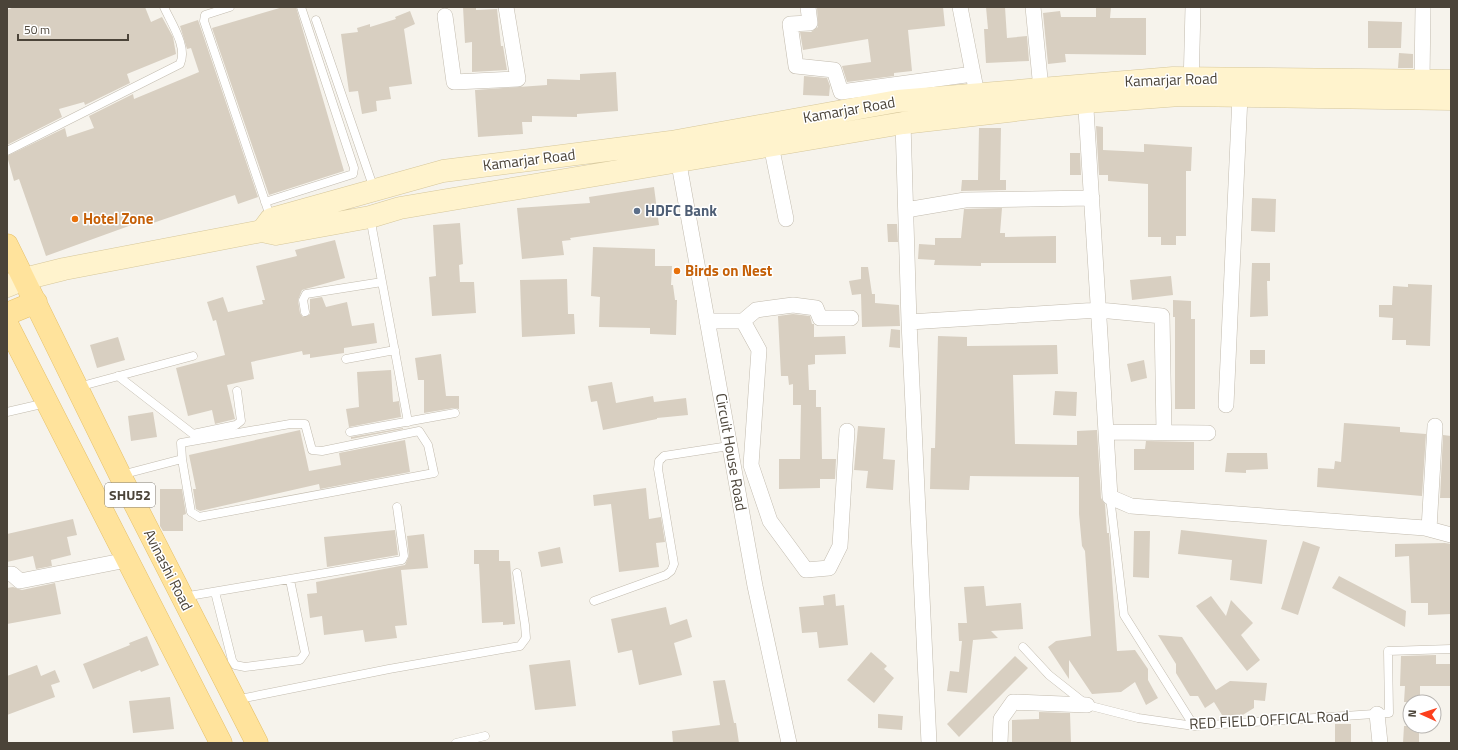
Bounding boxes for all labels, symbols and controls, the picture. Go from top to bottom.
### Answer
scale bar [18,16,128,42]
text: 50 m [24,20,50,39]
street label: Kamarjar Road [1124,66,1218,93]
street label: Kamarjar Road [801,90,897,129]
street label: Kamarjar Road [481,142,577,177]
place label: HDFC Bank [645,199,717,222]
marker: HDFC Bank [632,206,642,216]
place label: Hotel Zone [83,207,154,230]
marker: Hotel Zone [70,214,80,224]
place label: Birds on Nest [685,259,773,282]
marker: Birds on Nest [672,266,682,276]
street label: Circuit House Road [710,391,753,513]
road number: SHU52 [105,483,155,507]
street label: Avinashi Road [138,525,199,615]
north arrow [1402,694,1442,734]
street label: RED FIELD OFFICAL Road [1188,704,1349,735]
text: N [1404,709,1420,718]

